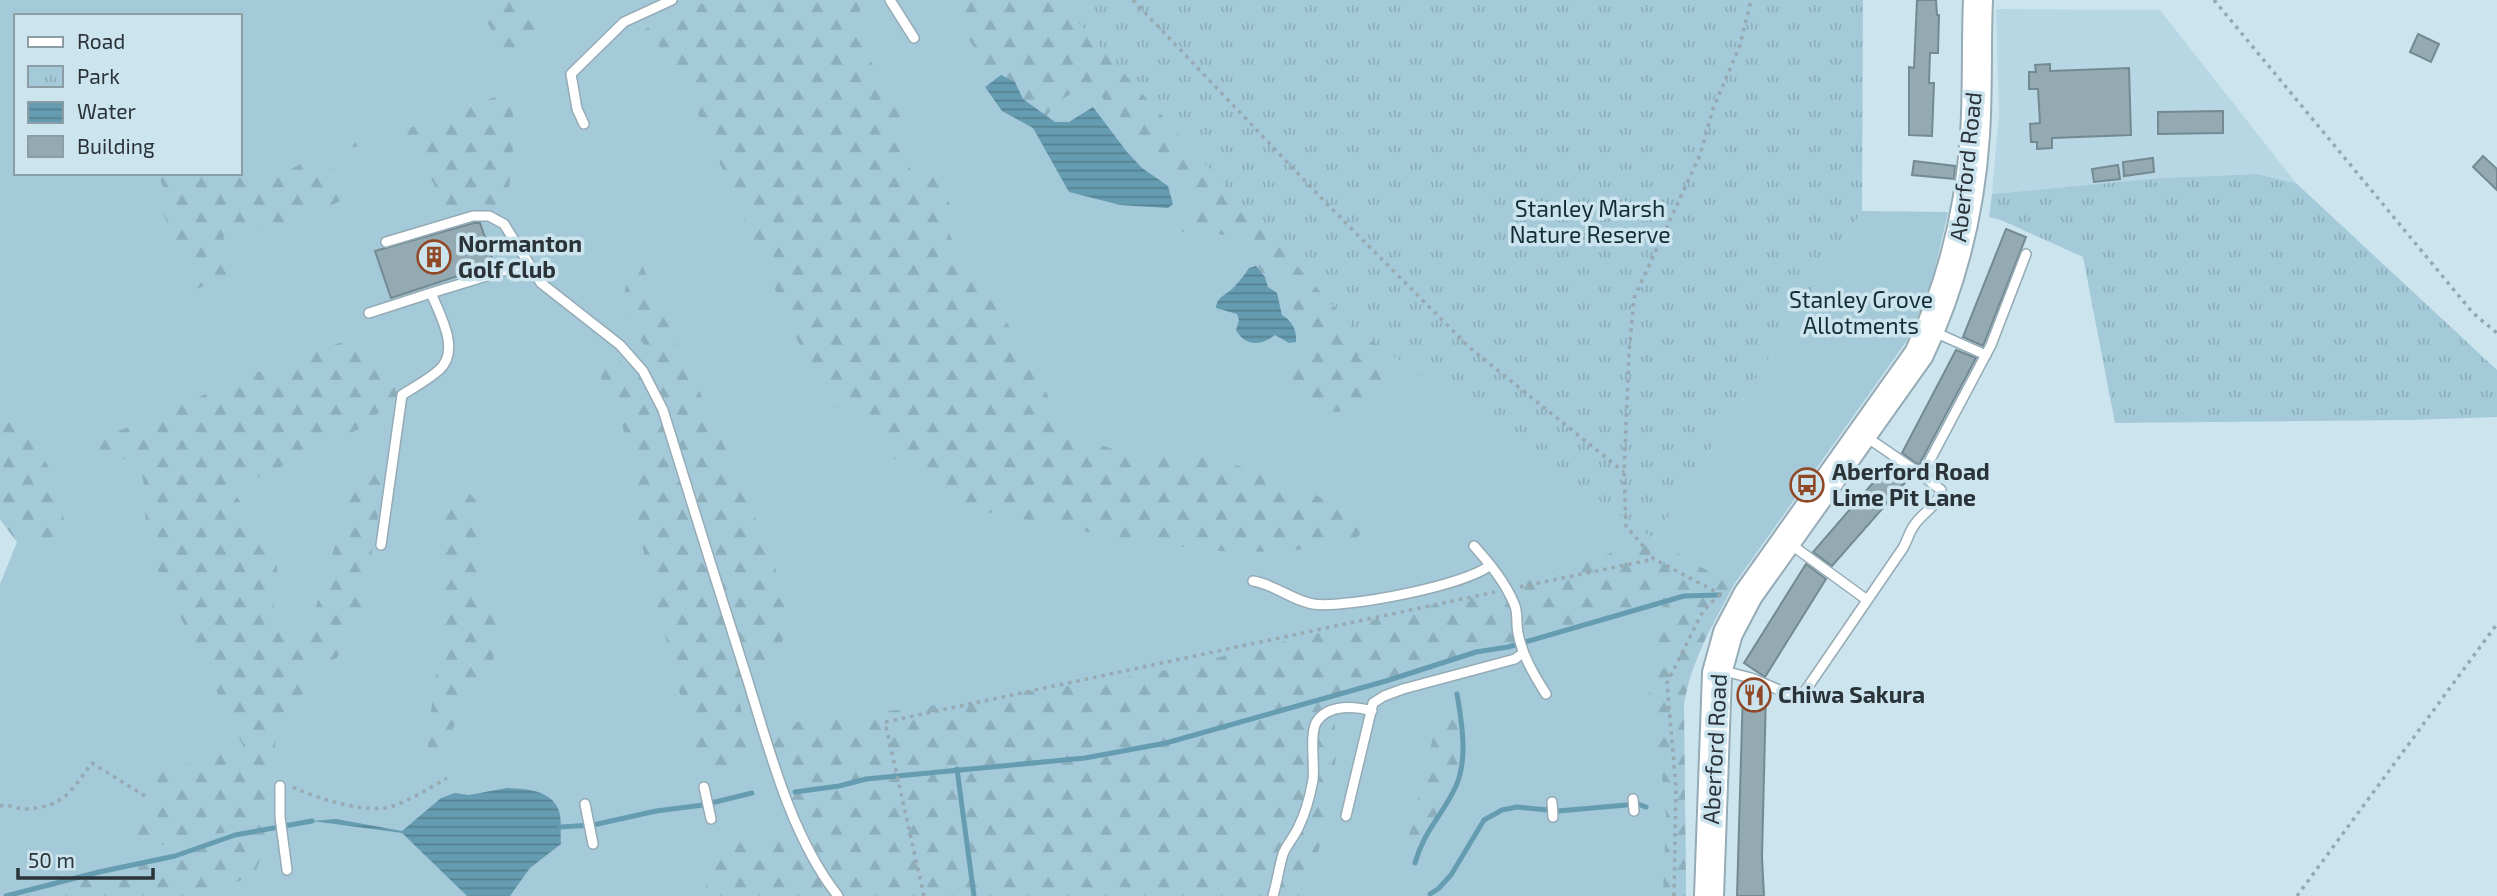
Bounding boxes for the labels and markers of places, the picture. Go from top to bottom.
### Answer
place label: Normanton Golf Club [458,229,582,283]
building icon: Normanton Golf Club [415,238,453,276]
place label: Aberford Road Lime Pit Lane [1832,457,1990,511]
bus stop icon: Aberford Road Lime Pit Lane [1788,466,1826,504]
restaurant icon: Chiwa Sakura [1735,676,1773,714]
place label: Chiwa Sakura [1778,680,1925,708]

